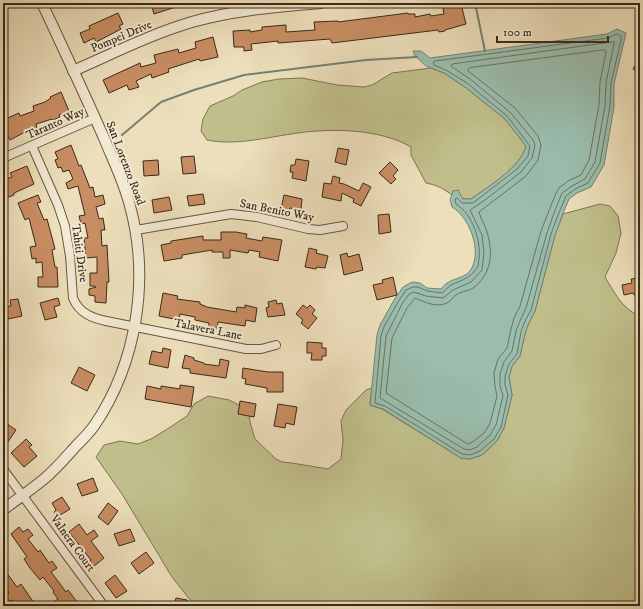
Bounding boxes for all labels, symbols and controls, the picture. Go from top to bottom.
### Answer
street label: Pompei Drive [88,17,154,56]
scale bar [497,18,608,44]
text: 100 m [503,25,532,40]
street label: Taranto Way [24,104,87,143]
street label: San Lorenzo Road [103,119,148,207]
street label: San Benito Way [238,196,316,225]
street label: Tahiti Drive [68,223,91,283]
street label: Talavera Lane [173,316,243,343]
street label: Valnera Court [46,511,98,575]

